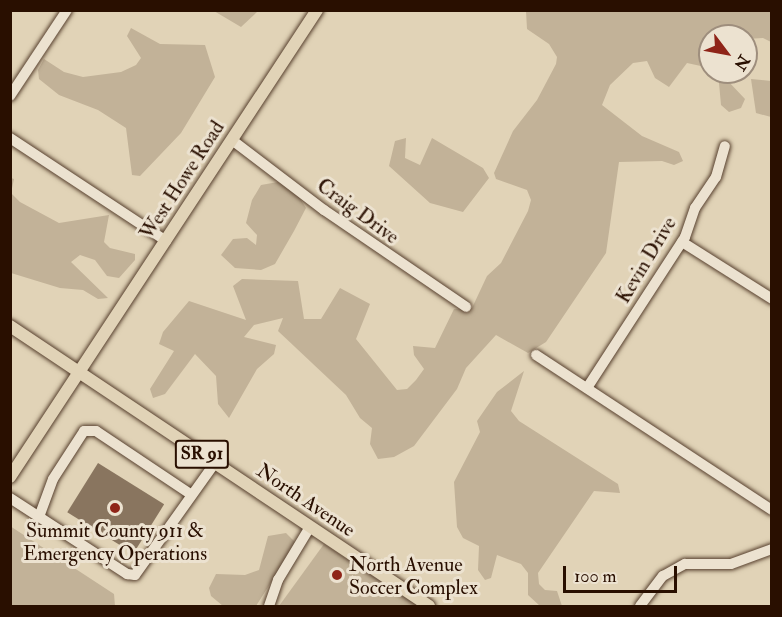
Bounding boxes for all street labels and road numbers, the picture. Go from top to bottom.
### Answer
street label: West Howe Road [135,116,229,244]
street label: Craig Drive [312,173,404,249]
street label: Kevin Drive [611,213,681,307]
road number: SR 91 [174,439,230,469]
street label: North Avenue [252,458,360,542]

